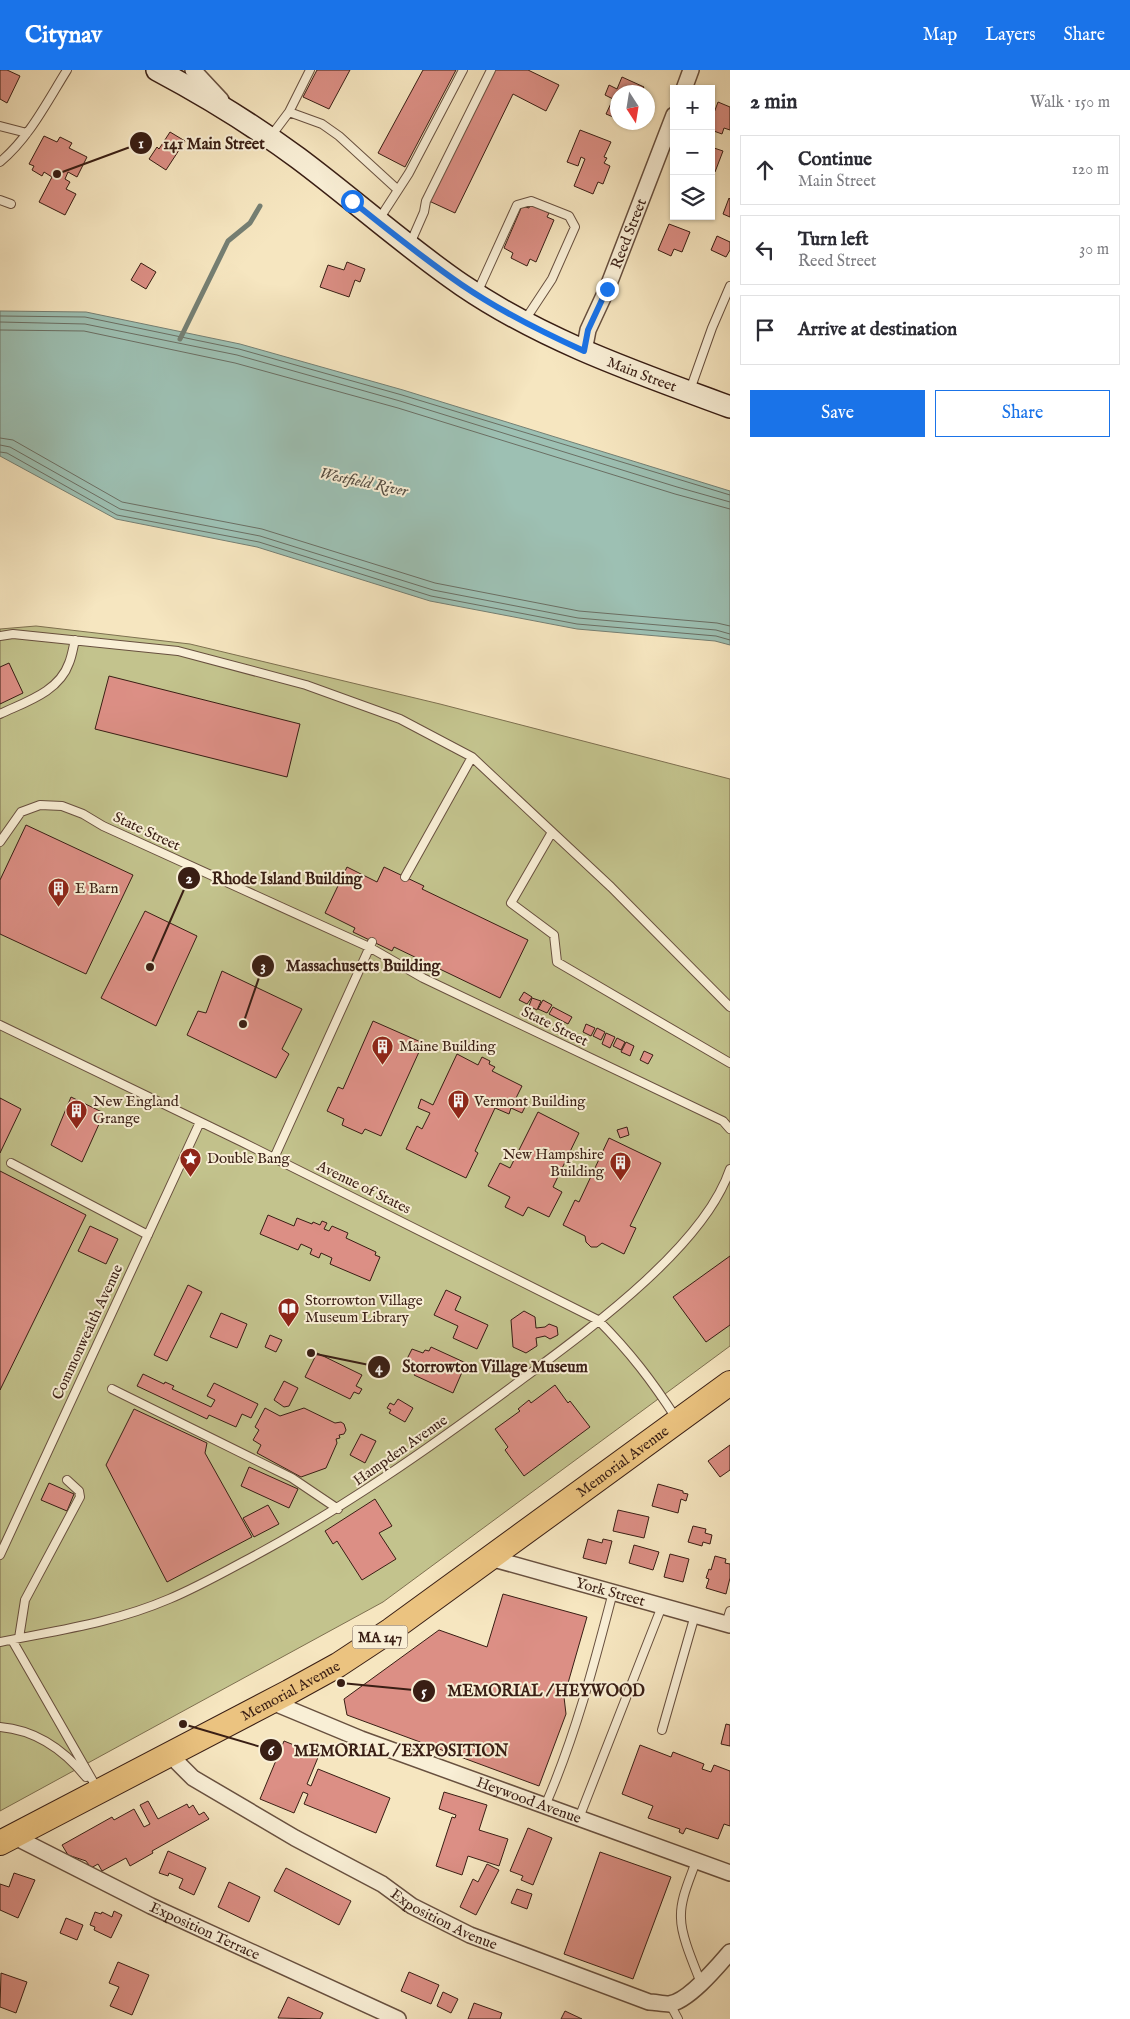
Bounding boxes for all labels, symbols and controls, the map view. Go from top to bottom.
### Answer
text: Citynav [25,20,102,51]
text: Map [923,24,957,47]
text: Layers [985,24,1036,47]
text: Share [1064,24,1105,47]
north arrow [610,85,655,130]
map controls [670,85,715,220]
button: + [670,85,715,130]
text: 2 min [750,89,797,116]
text: Walk · 150 m [1030,93,1110,113]
callout: 141 Main Street [129,128,275,159]
button: − [670,130,715,175]
text: 1 [138,134,144,153]
text: 141 Main Street [163,135,265,155]
text: Continue [798,148,872,172]
icon: ahead [751,156,779,184]
text: 120 m [1072,160,1109,180]
text: Main Street [798,172,876,192]
button: layers [670,175,715,220]
route start [341,190,364,213]
street label: Reed Street [607,196,651,272]
text: Turn left [798,228,869,252]
icon: left [751,236,779,264]
text: 30 m [1079,240,1109,260]
text: Reed Street [798,252,877,272]
route end [596,278,619,301]
icon: arrive [751,316,779,344]
text: Arrive at destination [798,318,957,342]
street label: Main Street [604,352,679,397]
button: Save [750,390,925,437]
button: Share [935,390,1110,437]
water label: Westfield River [318,464,411,502]
street label: State Street [110,808,183,855]
callout: Rhode Island Building [177,863,372,894]
text: 2 [185,869,193,888]
text: Rhode Island Building [212,870,364,890]
building icon: E Barn [47,876,71,907]
place label: E Barn [75,879,119,898]
callout: Massachusetts Building [250,950,450,981]
text: 3 [260,957,266,976]
text: Massachusetts Building [286,957,441,977]
street label: State Street [518,1002,591,1051]
building icon: Maine Building [371,1034,395,1065]
place label: Maine Building [399,1037,497,1056]
building icon: Vermont Building [446,1089,470,1120]
place label: New England Grange [93,1092,180,1128]
place label: Vermont Building [473,1092,586,1111]
building icon: New England Grange [65,1098,89,1129]
place label: New Hampshire Building [503,1145,605,1181]
place icon: Double Bang [179,1146,203,1177]
place label: Double Bang [207,1149,290,1168]
building icon: New Hampshire Building [608,1151,632,1182]
street label: Avenue of States [313,1156,414,1218]
street label: Commonwealth Avenue [48,1261,127,1403]
place label: Storrowton Village Museum Library [305,1291,423,1327]
library icon: Storrowton Village Museum Library [277,1297,301,1328]
callout: Storrowton Village Museum [367,1351,598,1382]
text: 4 [375,1358,383,1377]
text: Storrowton Village Museum [402,1358,588,1378]
street label: Hampden Avenue [349,1411,451,1490]
street label: Memorial Avenue [573,1422,673,1502]
street label: York Street [573,1573,647,1611]
road number: MA 147 [352,1625,408,1648]
street label: Memorial Avenue [238,1657,344,1725]
callout: MEMORIAL / HEYWOOD [412,1675,654,1706]
text: 5 [421,1682,427,1701]
text: MEMORIAL / HEYWOOD [447,1682,645,1702]
callout: MEMORIAL / EXPOSITION [259,1735,518,1766]
text: 6 [268,1741,275,1760]
text: MEMORIAL / EXPOSITION [294,1742,508,1762]
street label: Heywood Avenue [474,1773,584,1828]
street label: Exposition Avenue [387,1884,500,1954]
street label: Exposition Terrace [147,1898,263,1965]

